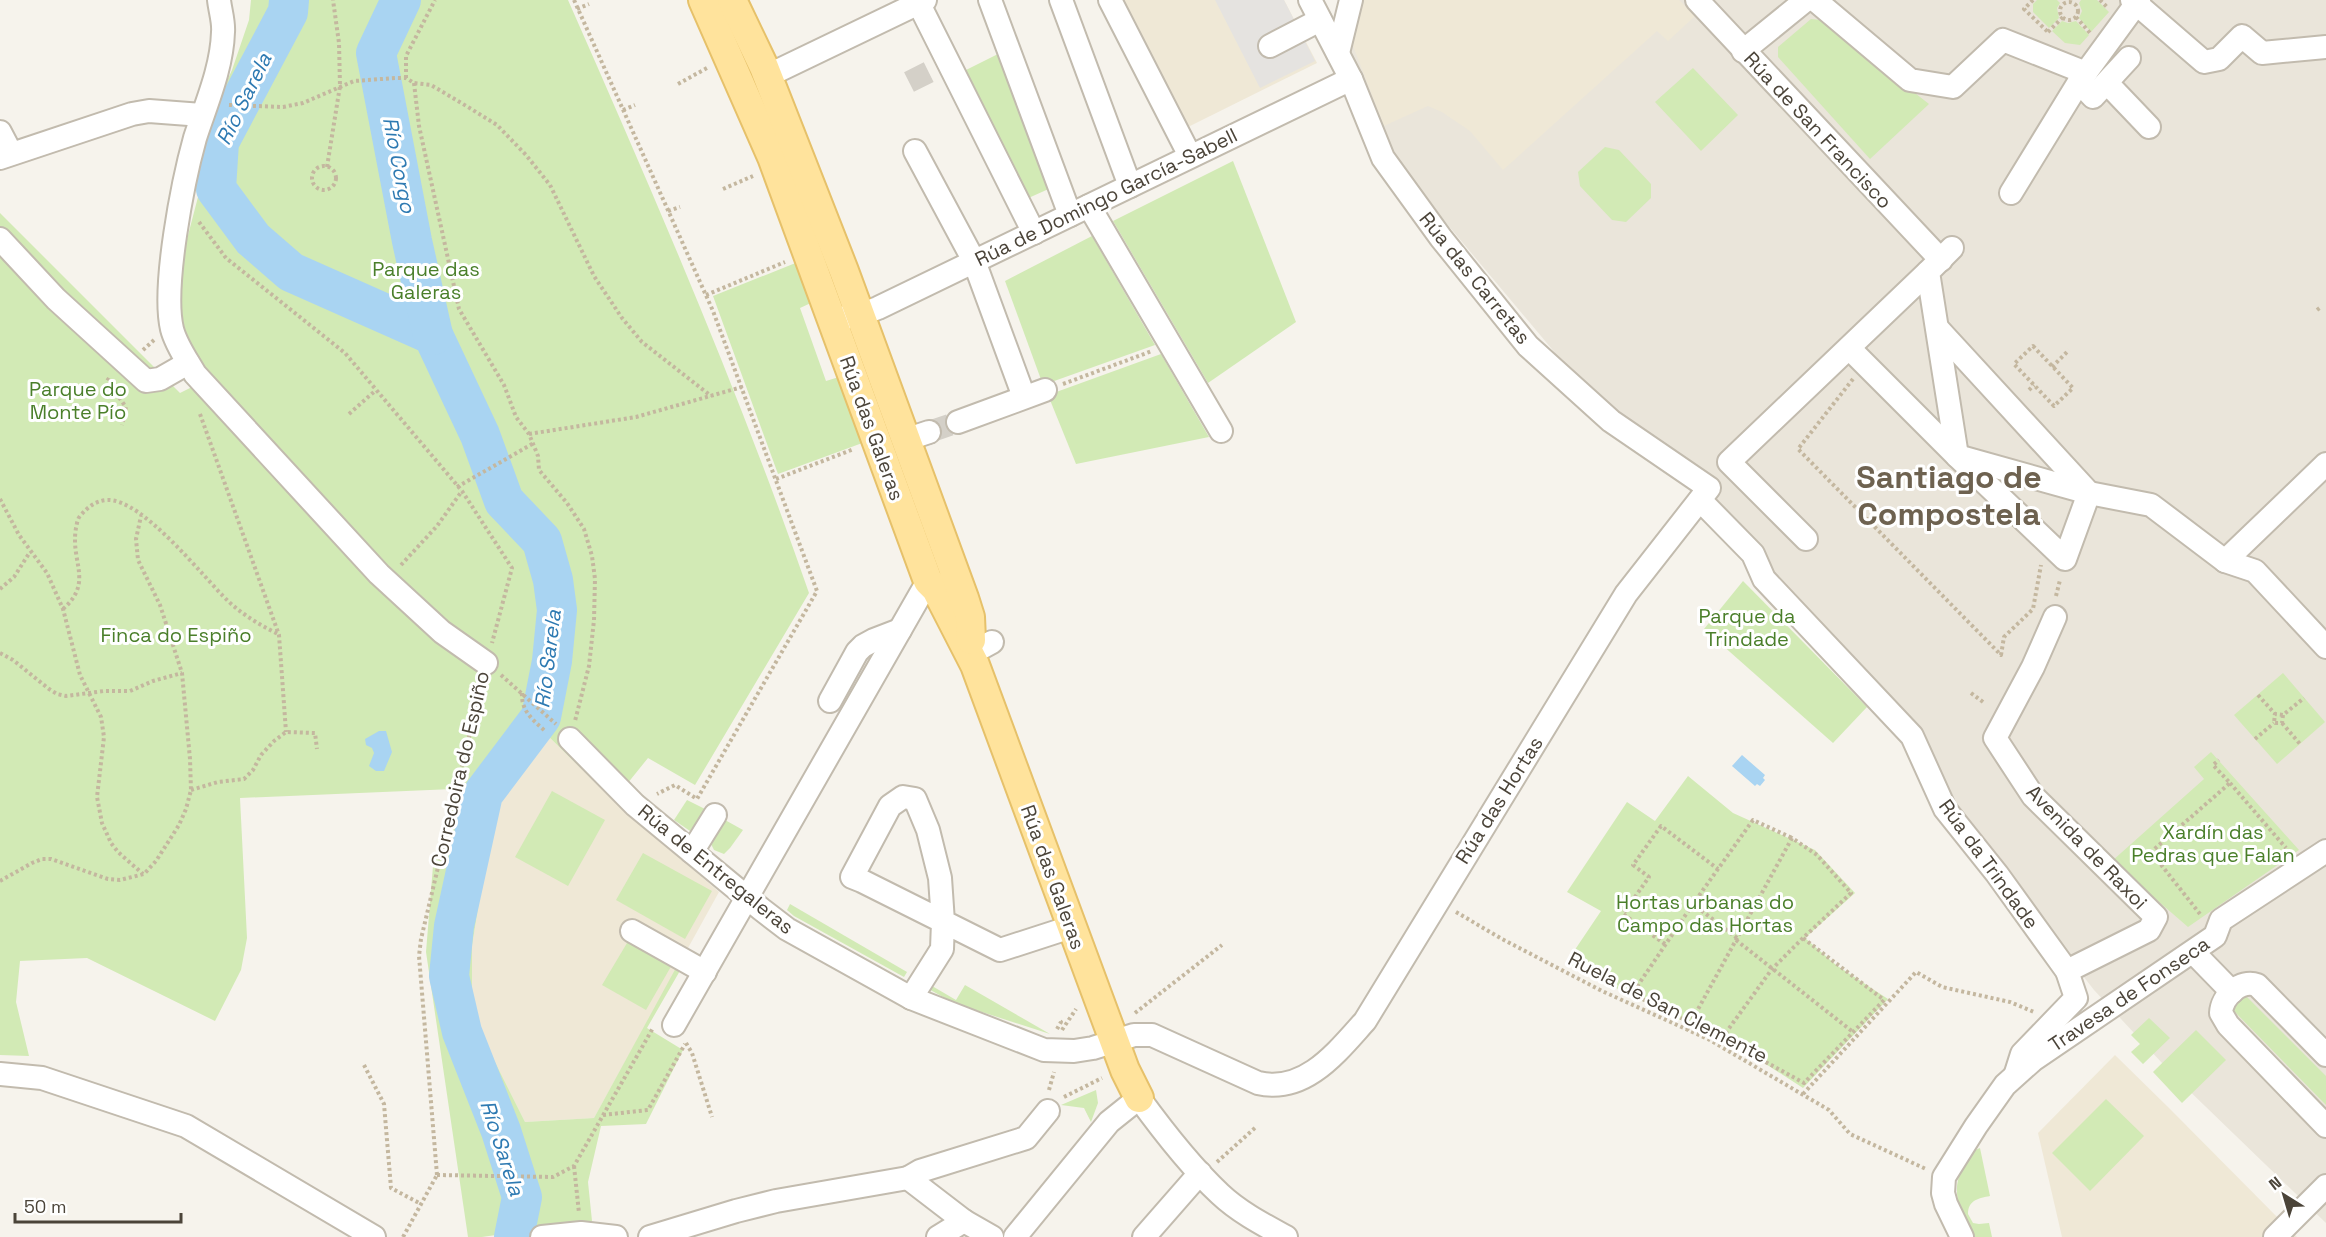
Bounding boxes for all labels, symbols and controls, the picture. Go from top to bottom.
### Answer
street label: Rúa de San Francisco [1738,46,1898,214]
water label: Río Sarela [210,48,278,149]
water label: Río Corgo [377,115,422,216]
street label: Rúa de Domingo García-Sabell [970,122,1242,272]
street label: Rúa das Carretas [1414,206,1536,350]
park label: Parque das Galeras [372,256,480,305]
street label: Rúa das Galeras [834,352,910,504]
park label: Parque do Monte Pío [29,376,127,425]
district label: Santiago de Compostela [1856,457,2042,534]
park label: Parque da Trindade [1699,603,1795,652]
water label: Río Sarela [528,607,567,710]
park label: Finca do Espiño [100,622,252,648]
street label: Corredoira do Espiño [425,668,495,870]
street label: Rúa das Hortas [1449,731,1549,869]
street label: Avenida de Raxoi [2021,779,2153,915]
street label: Rúa da Trindade [1933,794,2045,934]
street label: Rúa de Entregaleras [633,798,799,940]
street label: Rúa das Galeras [1015,801,1091,953]
park label: Xardín das Pedras que Falan [2131,819,2295,868]
park label: Hortas urbanas do Campo das Hortas [1616,889,1794,938]
street label: Travesa de Fonseca [2043,930,2215,1058]
street label: Ruela de San Clemente [1564,945,1772,1069]
water label: Río Sarela [474,1097,531,1200]
north arrow [2254,1165,2314,1225]
text: N [2265,1172,2286,1195]
scale bar [15,1186,182,1224]
text: 50 m [24,1195,66,1218]

